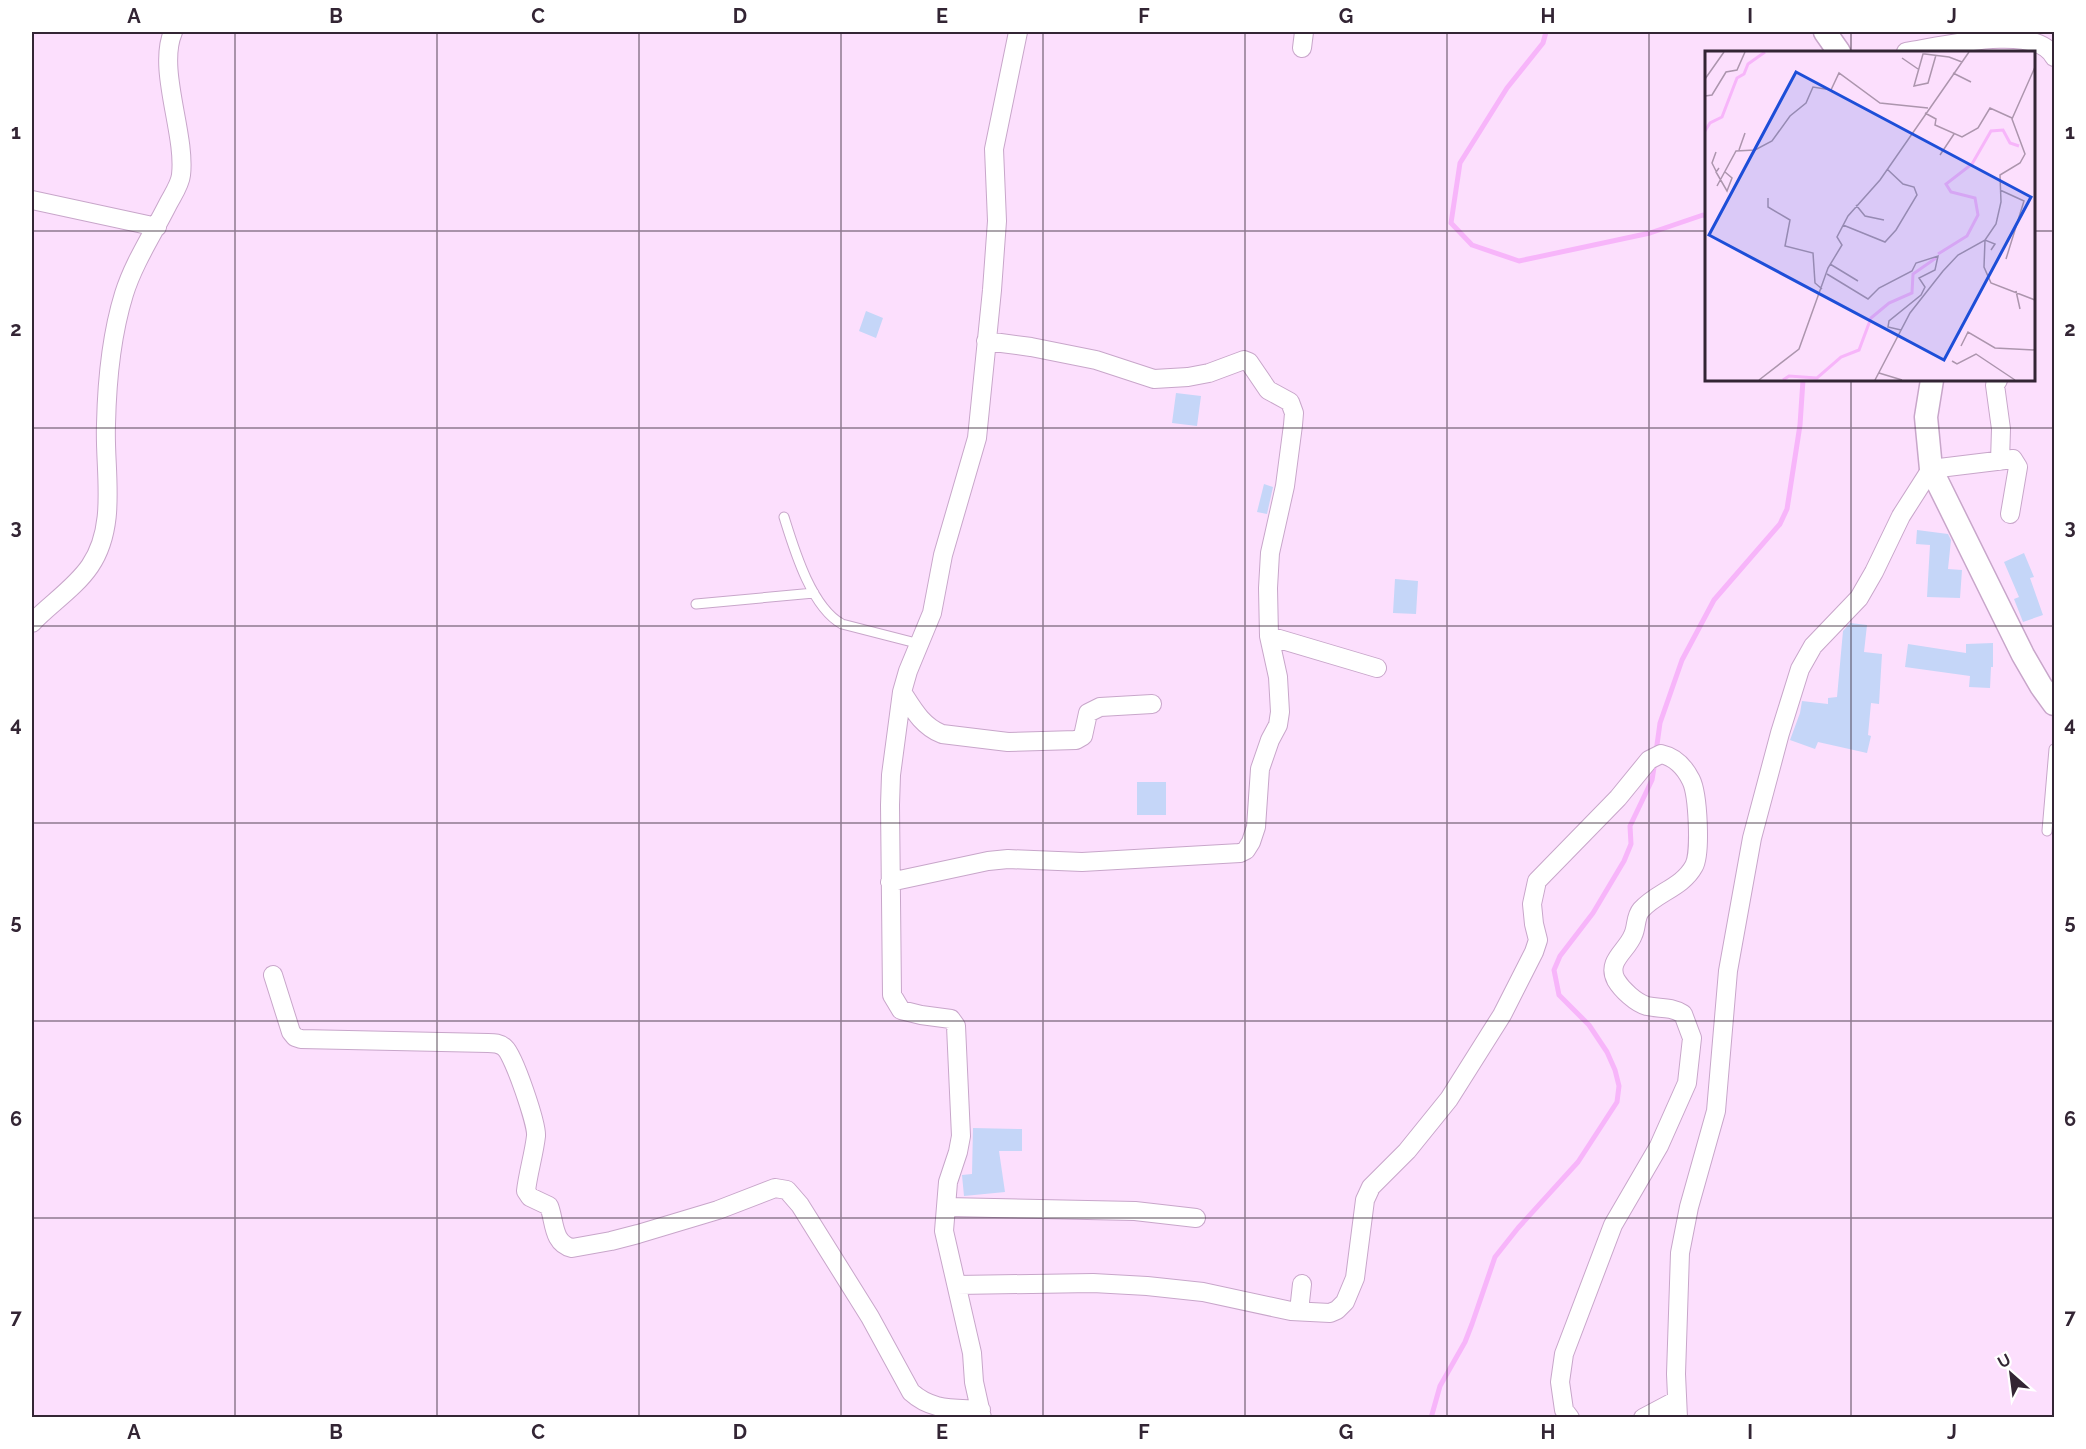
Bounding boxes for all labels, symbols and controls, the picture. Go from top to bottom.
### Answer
text: A [127,4,141,28]
text: B [329,4,343,28]
text: C [531,4,545,28]
text: D [733,4,747,28]
text: E [936,4,948,28]
text: F [1138,4,1150,28]
text: G [1339,4,1353,28]
text: H [1541,4,1555,28]
text: I [1747,4,1753,28]
text: J [1947,4,1957,28]
inset map [1705,51,2035,381]
text: 1 [11,120,21,144]
text: 1 [2065,120,2075,144]
text: 2 [10,317,22,341]
text: 2 [2064,317,2076,341]
text: 3 [10,515,22,539]
text: 3 [2064,515,2076,539]
text: 4 [10,712,22,736]
text: 4 [2064,712,2076,736]
text: 5 [10,910,22,934]
text: 5 [2064,910,2076,934]
text: 6 [10,1107,22,1131]
text: 6 [2064,1107,2076,1131]
text: 7 [10,1305,22,1329]
text: 7 [2064,1305,2076,1329]
north arrow [1981,1344,2041,1404]
text: U [1994,1350,2014,1372]
text: A [127,1420,141,1444]
text: B [329,1420,343,1444]
text: C [531,1420,545,1444]
text: D [733,1420,747,1444]
text: E [936,1420,948,1444]
text: F [1138,1420,1150,1444]
text: G [1339,1420,1353,1444]
text: H [1541,1420,1555,1444]
text: I [1747,1420,1753,1444]
text: J [1947,1420,1957,1444]

